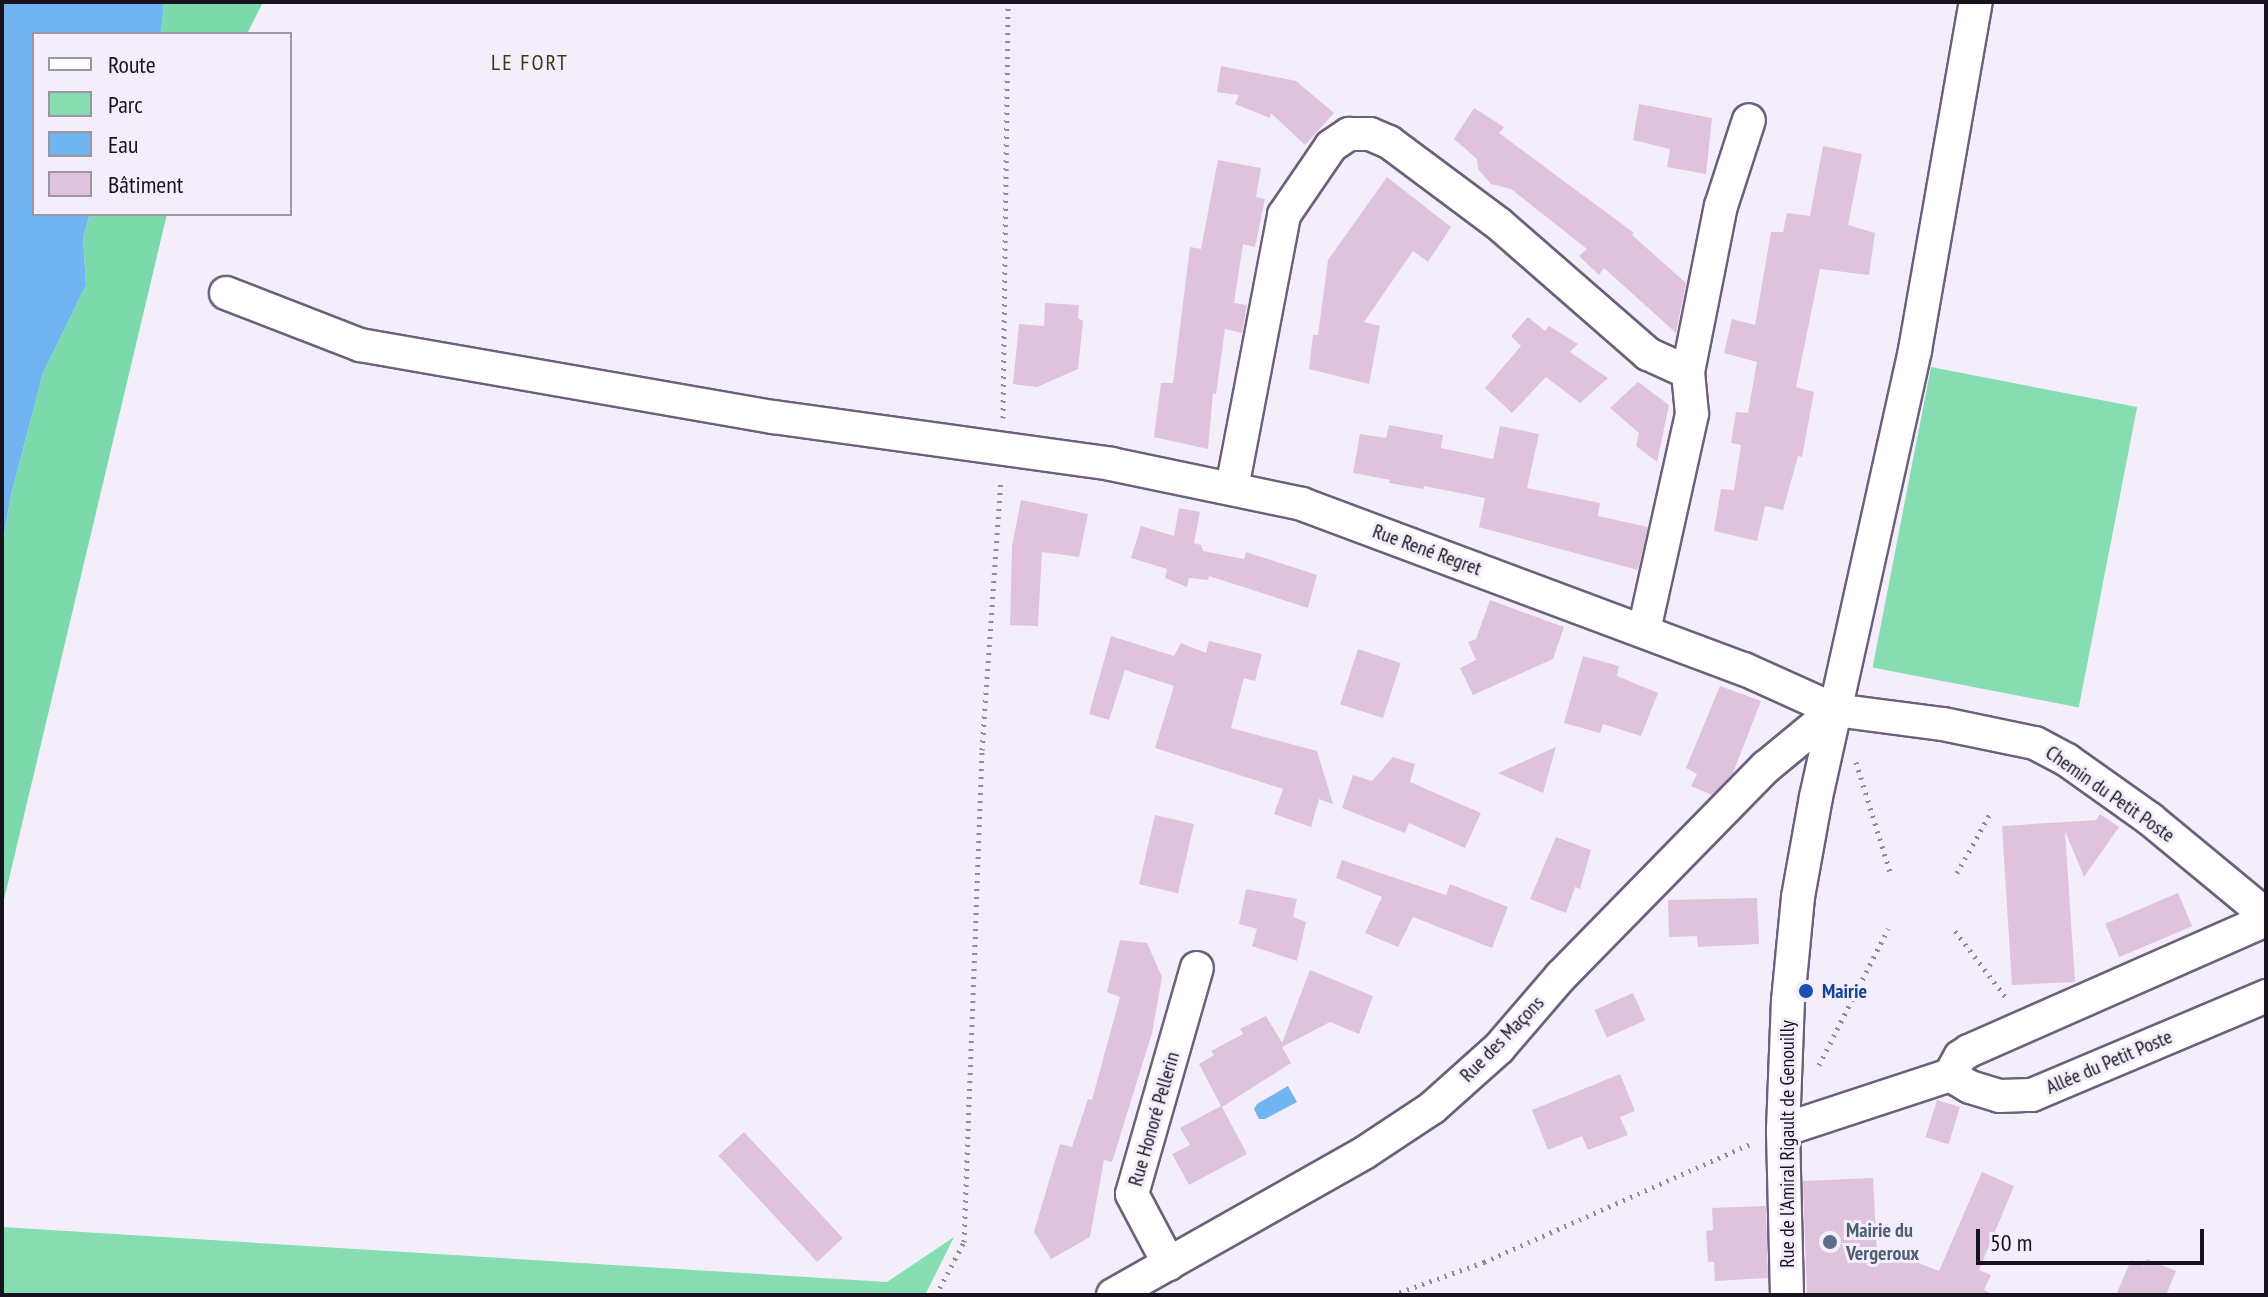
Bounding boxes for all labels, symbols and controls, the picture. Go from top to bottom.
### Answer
legend [32,32,292,216]
text: Route [108,49,156,80]
district label: LE FORT [491,50,569,76]
text: Parc [108,89,143,120]
text: Eau [108,129,138,160]
text: Bâtiment [108,169,183,200]
street label: Rue René Regret [1369,519,1485,581]
street label: Chemin du Petit Poste [2041,741,2179,847]
place label: Mairie [1822,979,1867,1003]
marker: Mairie [1797,982,1815,1000]
street label: Rue des Maçons [1455,991,1549,1087]
street label: Rue de l'Amiral Rigault de Genouilly [1775,1020,1799,1268]
street label: Allée du Petit Poste [2042,1025,2176,1099]
street label: Rue Honoré Pellerin [1123,1049,1185,1189]
scale bar [1980,1213,2208,1263]
place label: Mairie du Vergeroux [1846,1218,1919,1265]
text: 50 m [1990,1227,2032,1258]
marker: Mairie du Vergeroux [1821,1233,1839,1251]

